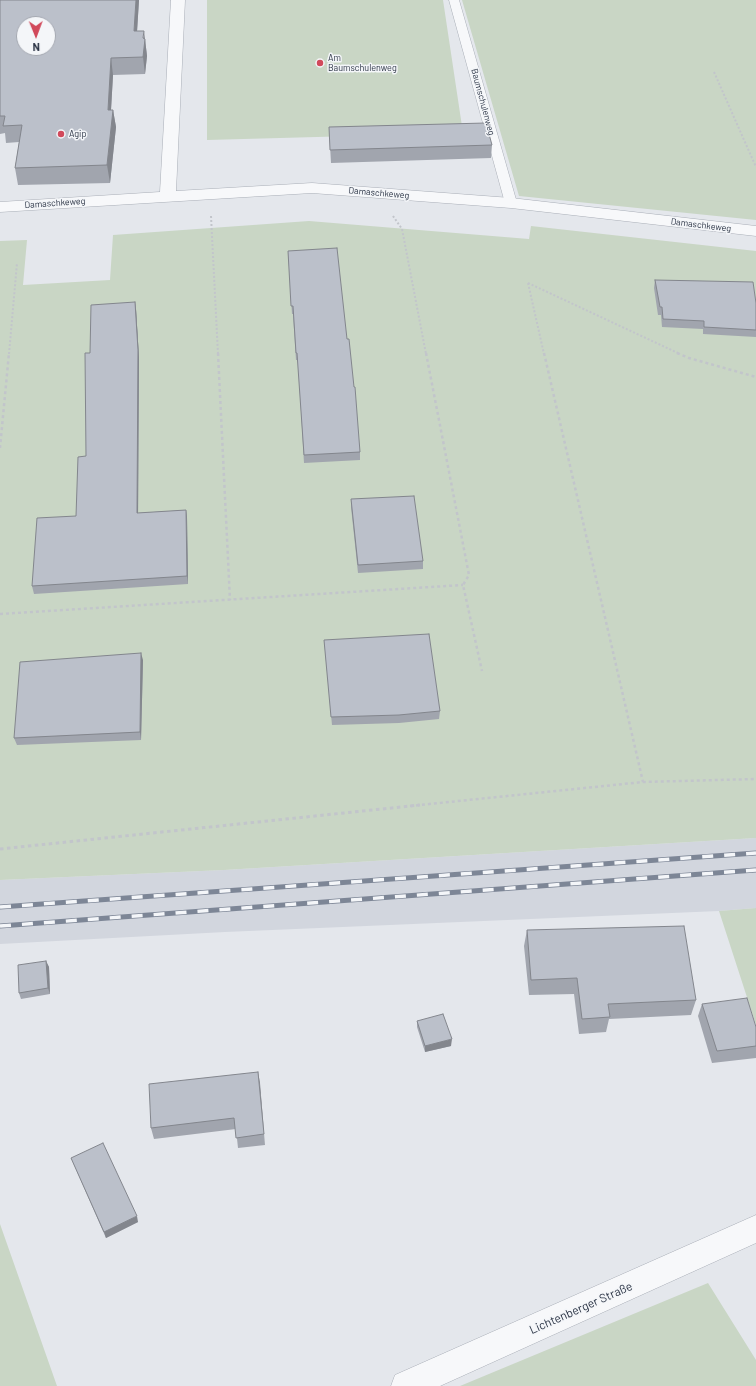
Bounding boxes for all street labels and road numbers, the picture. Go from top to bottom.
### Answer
street label: Baumschulenweg [469,67,497,137]
street label: Damaschkeweg [348,185,410,201]
street label: Damaschkeweg [24,195,86,211]
street label: Damaschkeweg [670,216,732,234]
street label: Lichtenberger Straße [527,1279,635,1337]

